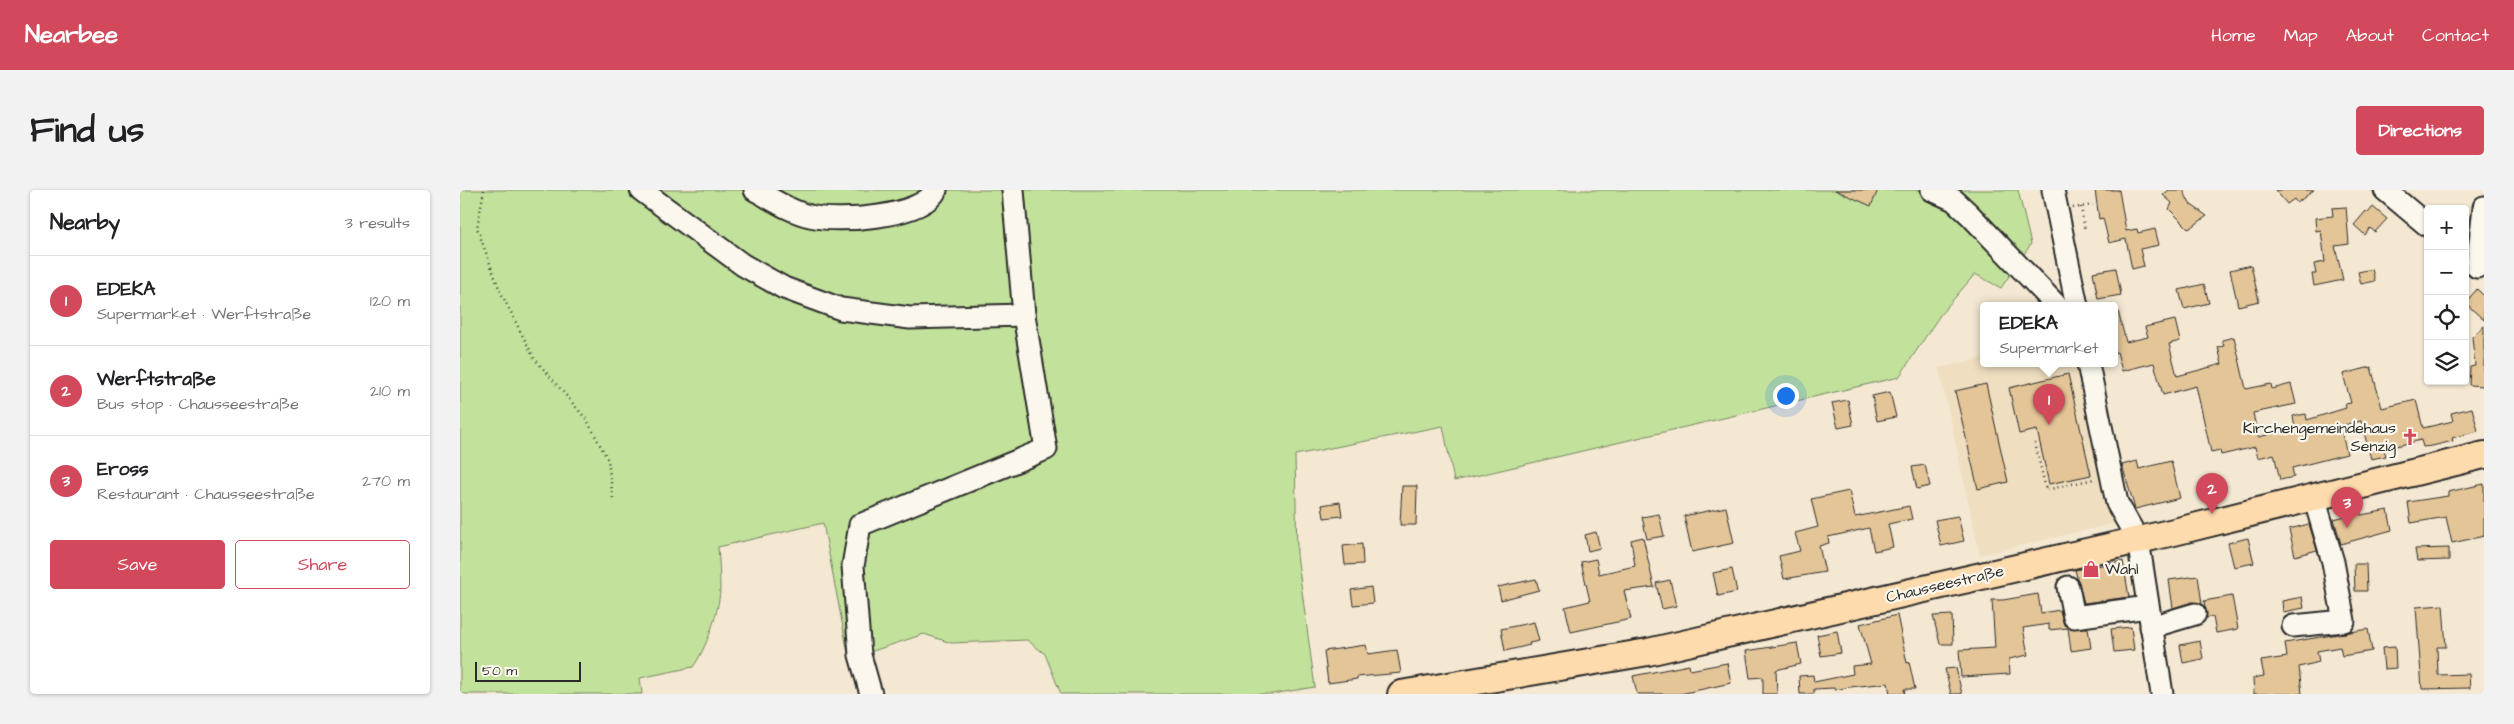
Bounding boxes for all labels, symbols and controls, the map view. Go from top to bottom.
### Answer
text: Nearbee [25,18,118,52]
text: Home [2211,23,2256,48]
text: Map [2284,23,2318,48]
text: About [2346,23,2394,48]
text: Contact [2422,23,2489,48]
text: Find us [30,106,144,155]
button: Directions [2356,106,2484,155]
map controls [2424,205,2469,385]
button: + [2424,205,2469,250]
text: Nearby [50,208,120,237]
text: 3 results [345,212,410,234]
button: − [2424,250,2469,295]
text: EDEKA [97,276,155,303]
text: 1 [65,290,67,312]
text: 120 m [370,290,410,312]
button: locate [2424,295,2469,340]
popup [1980,302,2118,367]
text: Supermarket · Werftstraße [97,303,311,325]
text: EDEKA [1999,310,2058,337]
text: Supermarket [1999,337,2099,359]
button: layers [2424,340,2469,385]
text: Werftstraße [97,366,216,393]
text: 2 [61,380,71,402]
text: 210 m [370,380,410,402]
your location [1773,383,1799,409]
pin: 1 [2033,384,2065,425]
text: Bus stop · Chausseestraße [97,393,299,415]
place label: Kirchengemeindehaus Senzig [2243,417,2396,458]
church icon: Kirchengemeindehaus Senzig [2400,427,2420,447]
text: Eross [97,456,149,483]
text: 3 [62,470,70,492]
text: 270 m [362,470,410,492]
pin: 2 [2196,473,2228,514]
text: Restaurant · Chausseestraße [97,483,315,505]
pin: 3 [2331,487,2363,528]
button: Save [50,540,225,589]
button: Share [235,540,410,589]
place label: Wahl [2105,558,2139,580]
shop icon: Wahl [2081,559,2101,579]
street label: Chausseestraße [1884,560,2006,608]
scale bar [475,659,581,682]
text: 50 m [482,661,517,681]

